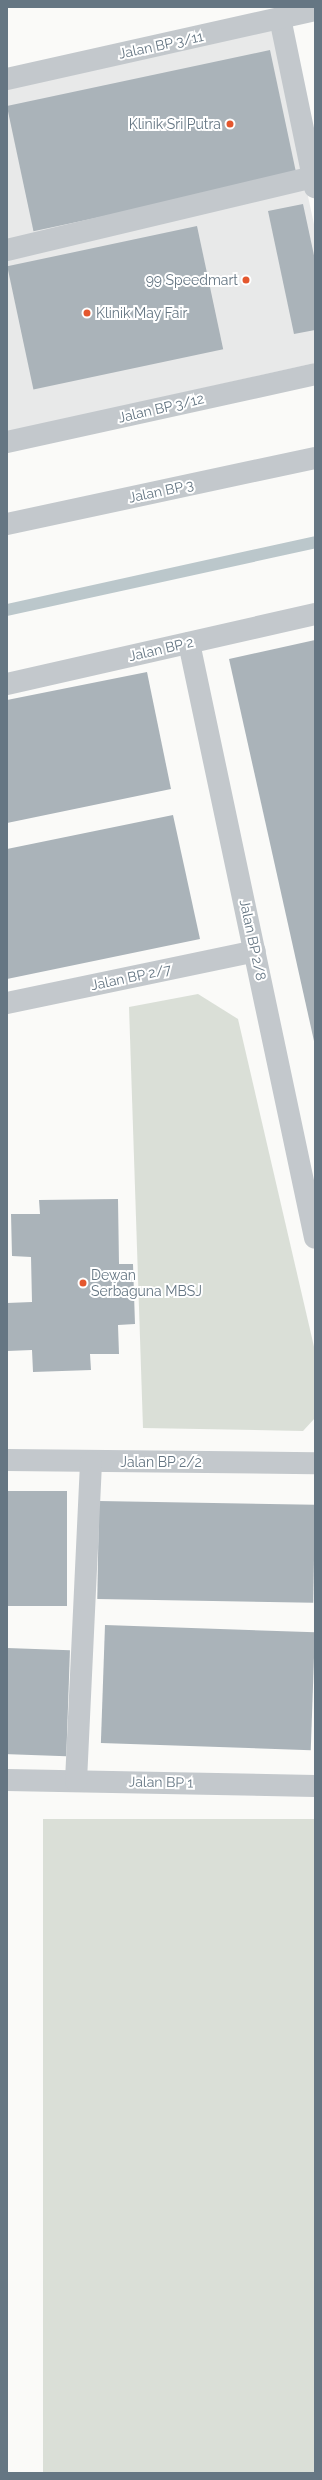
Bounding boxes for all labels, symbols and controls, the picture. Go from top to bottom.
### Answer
street label: Jalan BP 3/11 [117,28,205,62]
place label: Klinik Sri Putra [129,116,221,132]
marker: Klinik Sri Putra [224,118,236,130]
place label: 99 Speedmart [146,272,238,288]
marker: 99 Speedmart [241,275,251,285]
place label: Klinik May Fair [96,305,188,321]
marker: Klinik May Fair [81,307,93,319]
street label: Jalan BP 3/12 [116,390,206,426]
street label: Jalan BP 3 [127,476,195,506]
street label: Jalan BP 2 [127,633,195,665]
street label: Jalan BP 2/8 [236,898,270,982]
street label: Jalan BP 2/7 [89,960,173,994]
place label: Dewan Serbaguna MBSJ [91,1267,202,1300]
marker: Dewan Serbaguna MBSJ [78,1278,88,1288]
street label: Jalan BP 2/2 [120,1454,202,1470]
street label: Jalan BP 1 [128,1773,194,1791]

